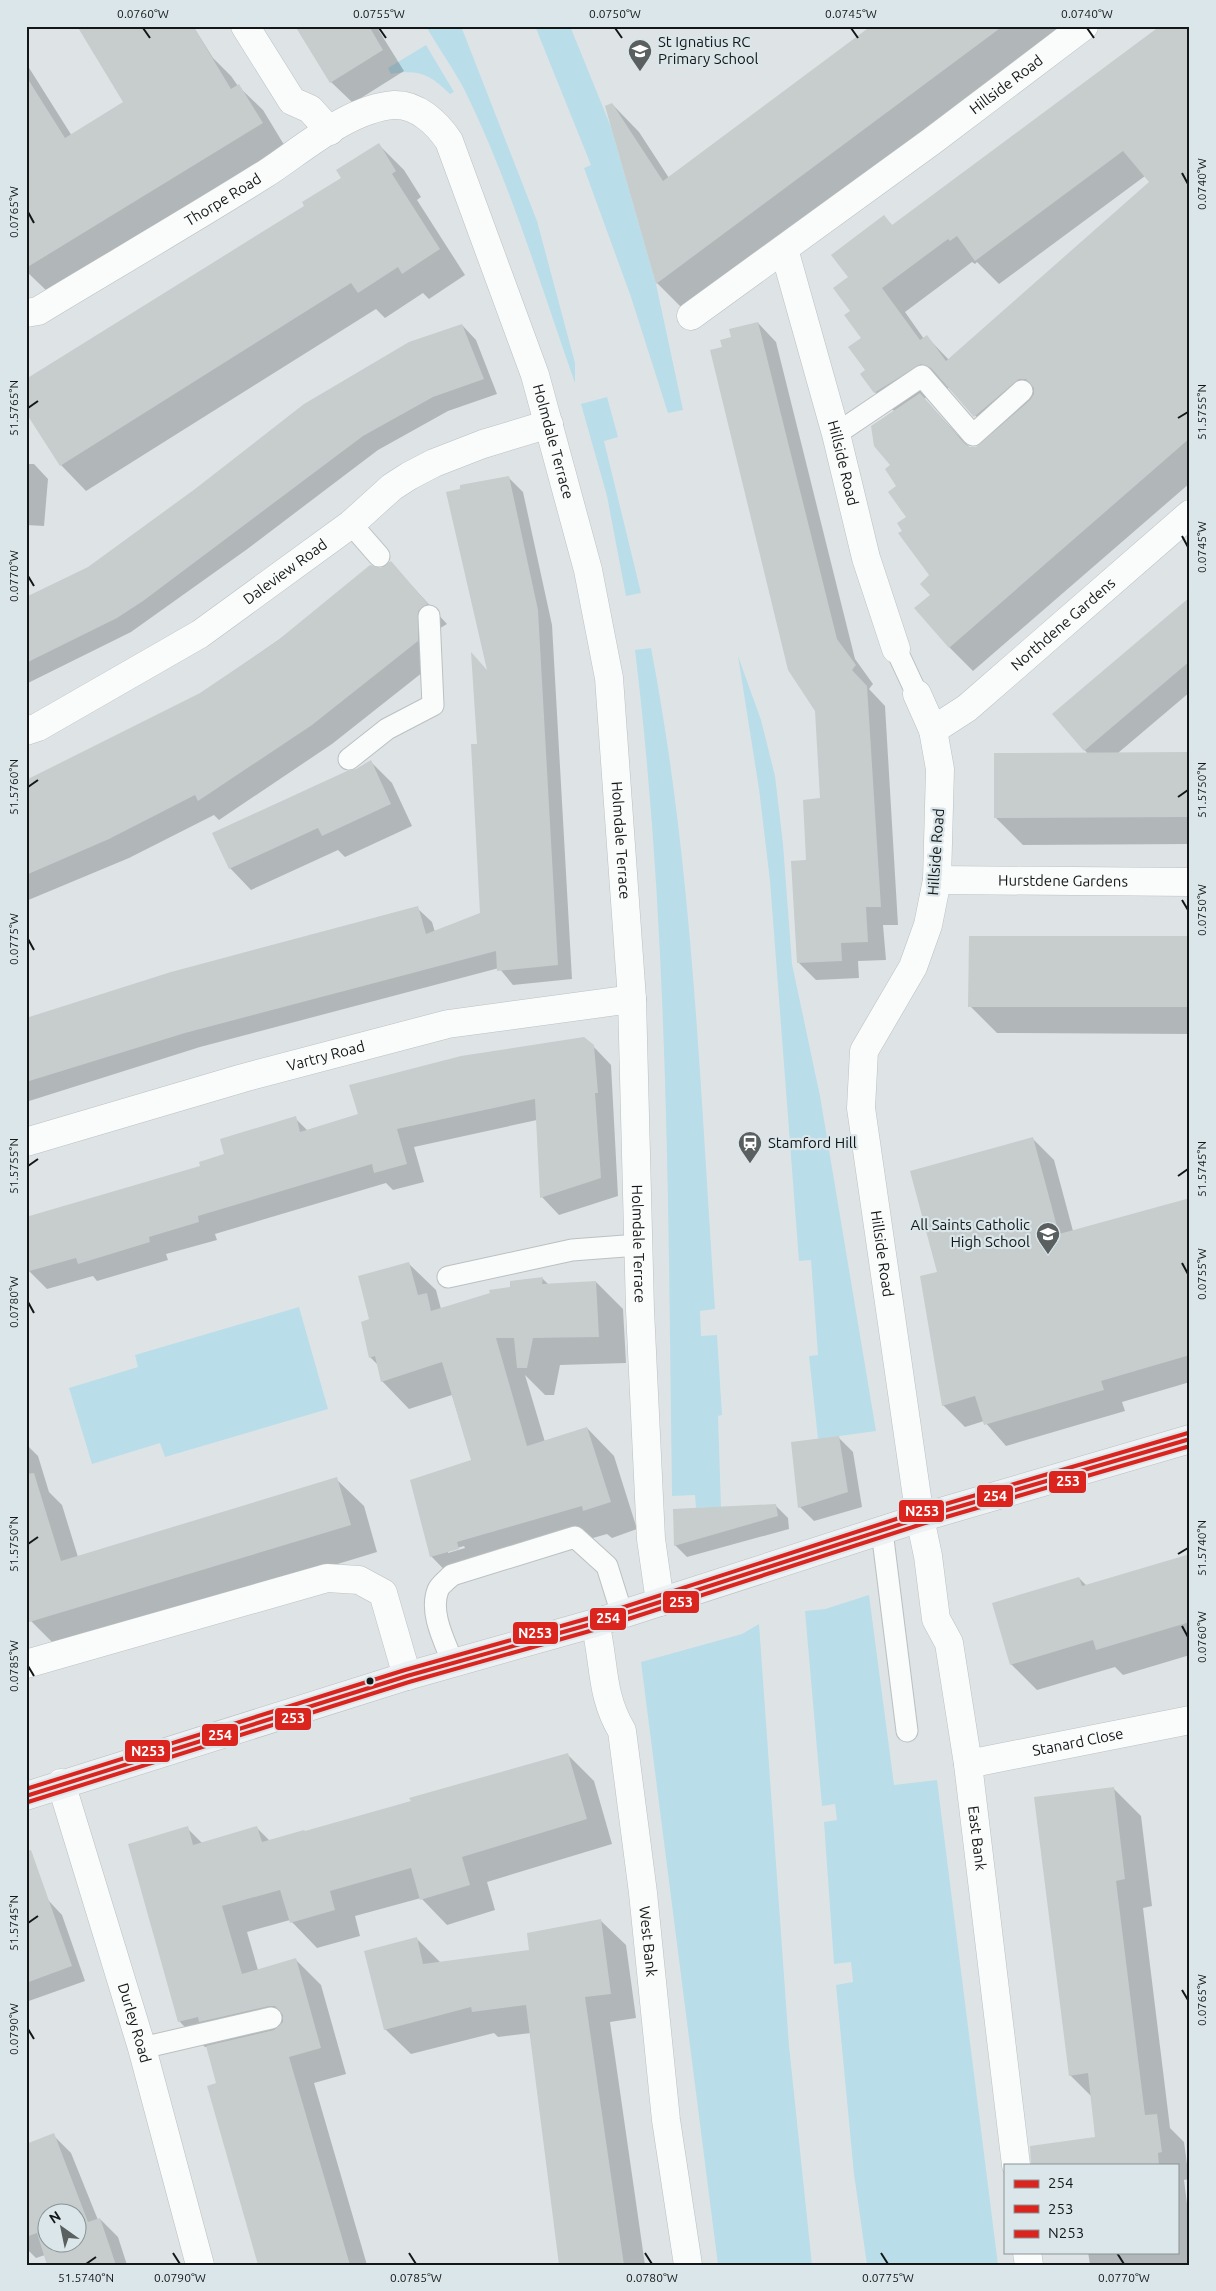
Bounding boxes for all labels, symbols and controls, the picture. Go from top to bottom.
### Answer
text: 0.0760°W [117,7,169,20]
text: 0.0755°W [353,7,405,20]
text: 0.0750°W [589,7,641,20]
text: 0.0745°W [825,7,877,20]
text: 0.0740°W [1061,7,1113,20]
place label: St Ignatius RC Primary School [658,33,759,67]
school or university icon: St Ignatius RC Primary School [627,38,653,72]
street label: Hillside Road [966,51,1046,117]
text: 0.0740°W [1195,158,1208,210]
street label: Thorpe Road [181,170,264,229]
text: 0.0765°W [7,186,20,238]
text: 51.5765°N [7,380,20,436]
street label: Holmdale Terrace [530,382,577,501]
text: 51.5755°N [1195,384,1208,440]
street label: Hillside Road [825,418,862,507]
text: 0.0745°W [1195,521,1208,573]
street label: Daleview Road [240,535,330,608]
text: 0.0770°W [7,550,20,602]
street label: Northdene Gardens [1007,574,1118,674]
text: 51.5760°N [7,759,20,815]
text: 51.5750°N [1195,762,1208,818]
street label: Holmdale Terrace [608,781,634,900]
street label: Hillside Road [924,808,947,896]
street label: Hurstdene Gardens [998,871,1128,890]
text: 0.0750°W [1195,884,1208,936]
text: 0.0775°W [7,913,20,965]
street label: Vartry Road [285,1037,367,1074]
station icon: Stamford Hill [737,1130,763,1164]
place label: Stamford Hill [768,1134,857,1151]
text: 51.5755°N [7,1138,20,1194]
text: 51.5745°N [1195,1141,1208,1197]
street label: Holmdale Terrace [629,1184,649,1303]
street label: Hillside Road [868,1209,897,1298]
place label: All Saints Catholic High School [911,1216,1030,1250]
school or university icon: All Saints Catholic High School [1035,1221,1061,1255]
text: 0.0755°W [1195,1248,1208,1300]
text: 0.0780°W [7,1276,20,1328]
line badge: 253 [1048,1470,1087,1494]
text: 253 [1056,1473,1080,1489]
line badge: 254 [976,1484,1014,1508]
text: 254 [983,1488,1007,1504]
line badge: N253 [898,1499,945,1523]
text: N253 [905,1503,939,1519]
text: 51.5750°N [7,1516,20,1572]
text: 51.5740°N [1195,1520,1208,1576]
line badge: 253 [662,1590,700,1614]
text: 253 [669,1594,693,1610]
line badge: 254 [589,1607,627,1631]
text: 254 [596,1610,620,1626]
text: 0.0760°W [1195,1611,1208,1663]
line badge: N253 [512,1621,559,1645]
text: N253 [518,1625,552,1641]
text: 0.0785°W [7,1640,20,1692]
unlabelled marker [365,1676,375,1686]
line badge: 253 [274,1707,312,1731]
text: 253 [281,1710,305,1726]
line badge: 254 [201,1723,239,1747]
street label: Stanard Close [1031,1724,1125,1759]
text: 254 [208,1727,232,1743]
line badge: N253 [124,1739,171,1763]
text: N253 [131,1743,165,1759]
street label: East Bank [965,1805,990,1872]
text: 51.5745°N [7,1895,20,1951]
street label: West Bank [636,1905,660,1978]
text: 0.0765°W [1195,1974,1208,2026]
street label: Durley Road [115,1981,155,2065]
text: 0.0790°W [7,2003,20,2055]
legend [1004,2164,1178,2254]
text: 254 [1048,2174,1073,2191]
text: 253 [1048,2200,1073,2217]
north arrow [38,2204,88,2254]
text: N [46,2208,64,2227]
text: N253 [1048,2224,1084,2241]
text: 51.5740°N [58,2271,114,2284]
text: 0.0790°W [154,2271,206,2284]
text: 0.0785°W [390,2271,442,2284]
text: 0.0780°W [626,2271,678,2284]
text: 0.0775°W [862,2271,914,2284]
text: 0.0770°W [1098,2271,1150,2284]

